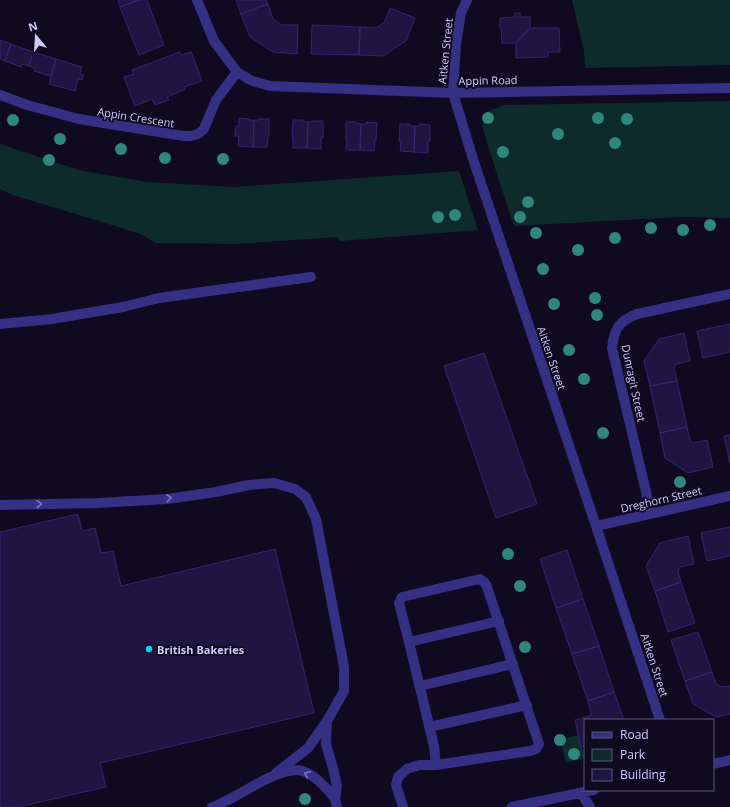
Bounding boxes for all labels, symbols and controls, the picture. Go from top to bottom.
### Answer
north arrow [16,16,56,56]
text: N [26,17,39,35]
street label: Aitken Street [434,17,456,85]
street label: Appin Road [458,72,518,88]
street label: Appin Crescent [96,104,176,131]
street label: Aitken Street [534,324,570,392]
street label: Dunragit Street [619,343,649,423]
street label: Dreghorn Street [619,482,703,516]
one-way arrow [166,494,172,503]
one-way arrow [36,500,42,508]
street label: Aitken Street [638,631,672,699]
place label: British Bakeries [157,642,245,657]
marker: British Bakeries [144,644,154,654]
legend [584,719,714,791]
text: Road [620,726,649,743]
text: Park [620,746,646,763]
text: Building [620,766,666,783]
one-way arrow [303,771,311,779]

